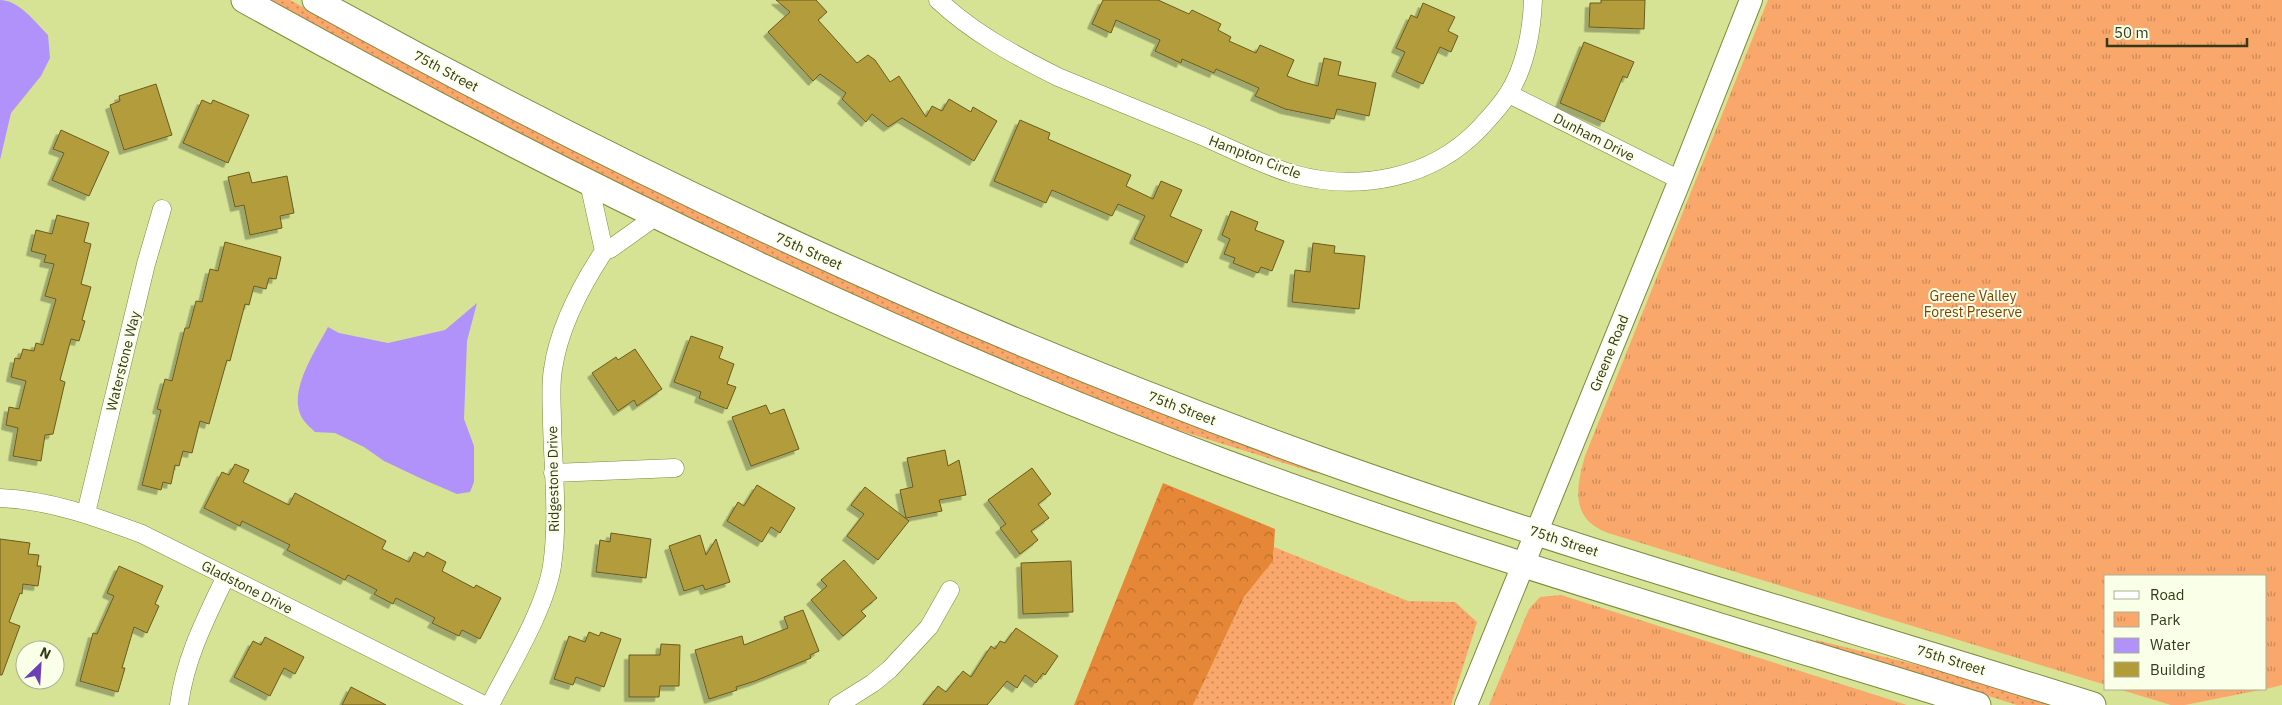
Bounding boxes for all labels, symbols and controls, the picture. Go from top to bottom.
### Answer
scale bar [2107,15,2247,47]
text: 50 m [2114,23,2149,42]
street label: 75th Street [410,46,482,96]
street label: Dunham Drive [1550,109,1638,165]
street label: Hampton Circle [1206,131,1304,183]
street label: 75th Street [773,228,845,274]
park label: Greene Valley Forest Preserve [1924,287,2022,321]
street label: Waterstone Way [102,309,144,413]
street label: Greene Road [1585,312,1633,394]
street label: 75th Street [1145,387,1219,429]
street label: Ridgestone Drive [543,425,563,532]
street label: 75th Street [1527,521,1601,561]
street label: Gladstone Drive [198,556,296,618]
legend [2104,575,2267,690]
text: Road [2150,585,2185,604]
text: Park [2150,610,2180,629]
text: Water [2150,635,2191,654]
north arrow [15,640,65,690]
street label: 75th Street [1914,641,1988,679]
text: N [37,643,54,664]
text: Building [2150,660,2205,679]

